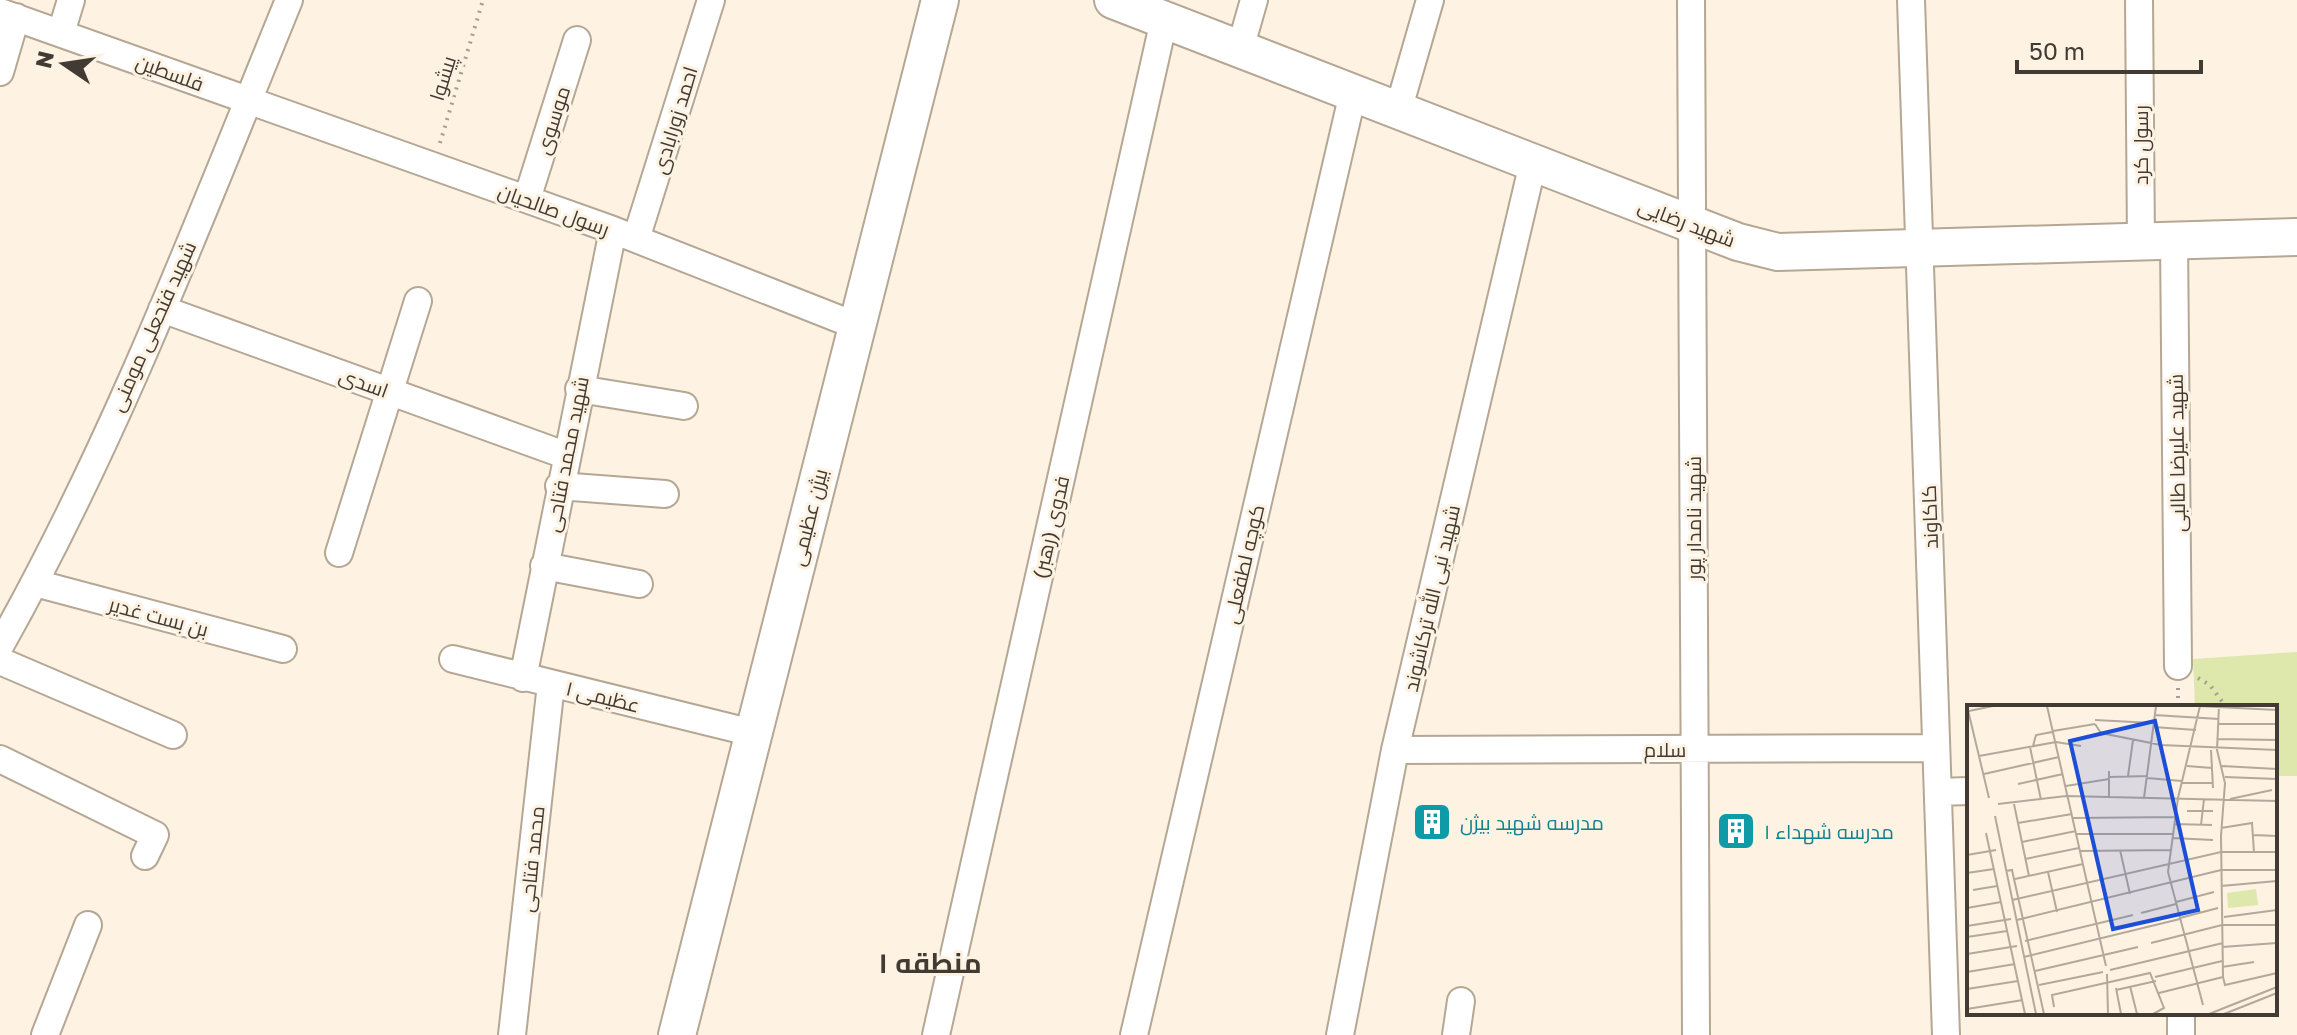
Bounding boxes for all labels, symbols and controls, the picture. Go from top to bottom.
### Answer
north arrow [24,24,104,104]
scale bar [2017,24,2201,74]
text: 50 m [2029,36,2085,65]
text: N [29,48,59,71]
street label: فلسطین [132,49,207,97]
street label: پیشوا [424,52,462,104]
street label: احمد زورابادی [646,63,704,177]
street label: موسوی [530,83,576,158]
street label: رسول کرد [2128,105,2154,185]
street label: رسول صالحیان [494,178,613,242]
street label: شهید رضایی [1634,193,1739,253]
street label: شهید فتحعلی مومنی [104,237,202,416]
street label: اسدی [335,362,392,404]
street label: شهید محمد فتاحی [539,374,595,534]
street label: شهید علیرضا طالبی [2163,374,2191,532]
street label: شهید نامدار پور [1681,456,1707,581]
street label: بیژن عظیمی [784,466,834,569]
street label: فدوی (رهبر) [1027,473,1075,581]
street label: کاکاوند [1916,485,1943,549]
street label: کوچه لطفعلی [1218,502,1270,626]
street label: شهید نبی الله ترکاشوند [1398,502,1466,694]
street label: بن بست غدیر [105,591,211,643]
street label: عظیمی ۱ [563,675,642,719]
inset map [1967,705,2277,1015]
street label: سلام [1644,737,1686,764]
building icon: مدرسه شهید بیژن [1411,801,1453,843]
street label: محمد فتاحی [513,805,551,914]
place label: مدرسه شهید بیژن [1460,810,1604,836]
building icon: مدرسه شهداء ۱ [1715,810,1757,852]
place label: مدرسه شهداء ۱ [1764,819,1894,845]
district label: منطقه ۱ [878,946,982,979]

